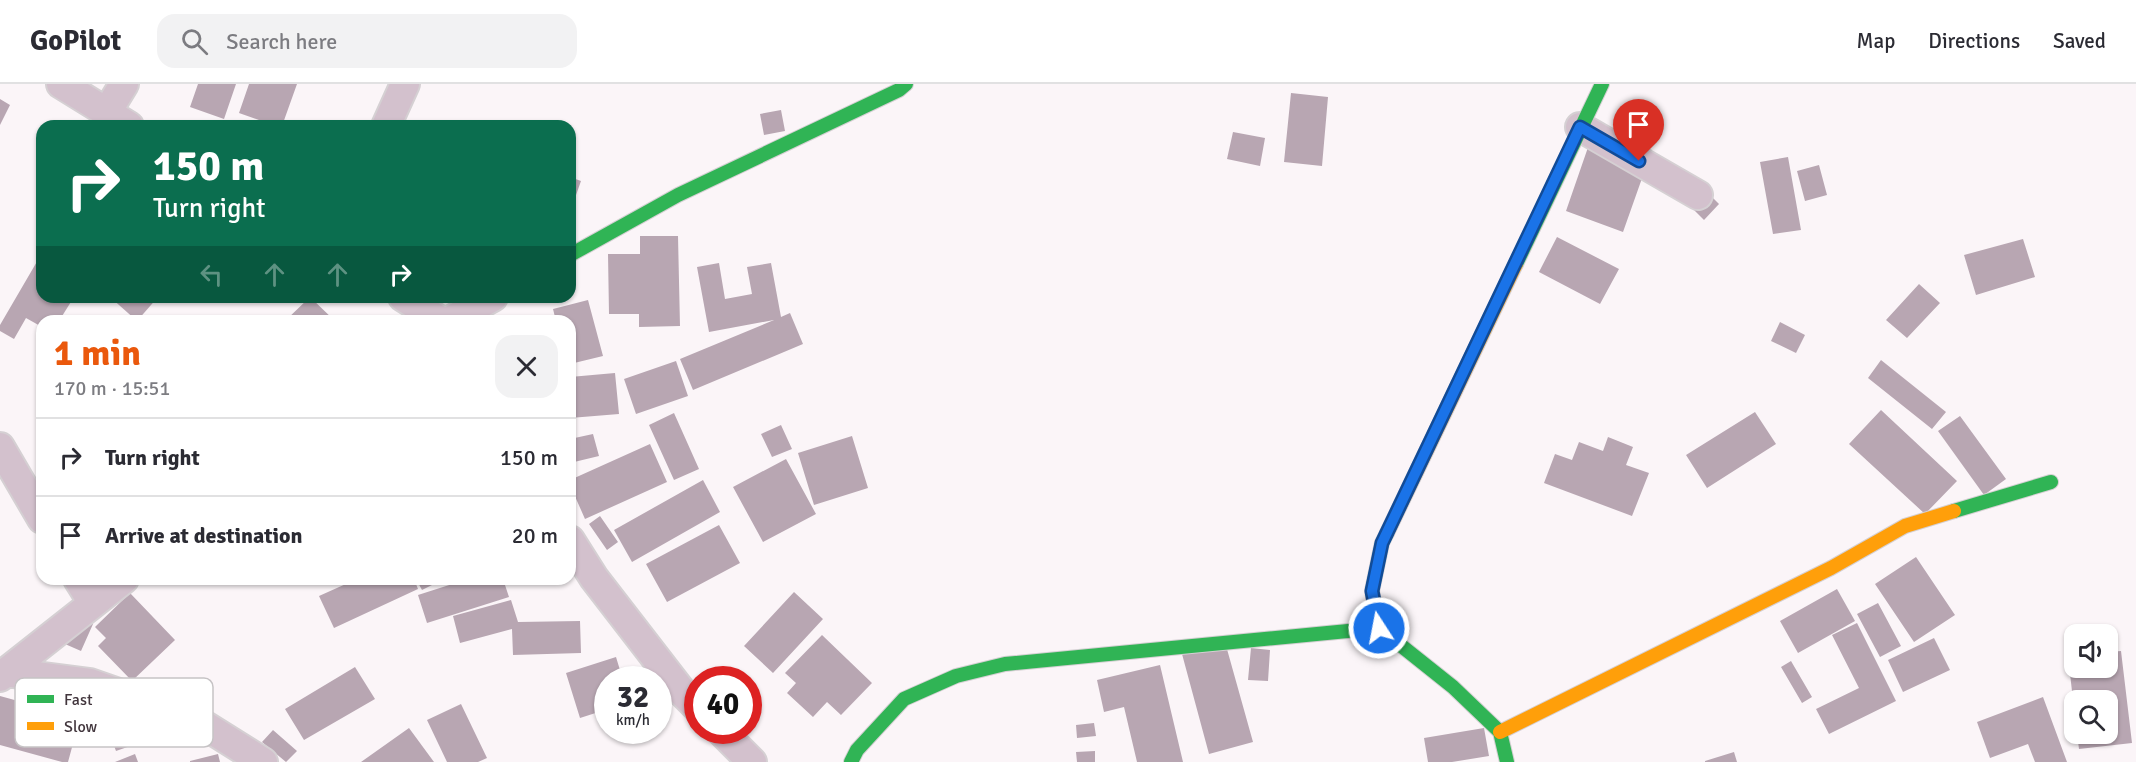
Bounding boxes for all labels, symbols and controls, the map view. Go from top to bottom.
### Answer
search box [157,14,577,68]
text: GoPilot [30,24,121,58]
icon: search [178,25,211,58]
text: Search here [226,28,337,55]
text: Map [1857,28,1895,54]
text: Directions [1928,28,2020,54]
text: Saved [2053,28,2106,54]
pin [1613,99,1664,161]
icon: arrive [1622,108,1655,141]
text: 150 m [153,141,264,192]
icon: right [54,144,132,222]
text: Turn right [153,192,266,225]
icon: left [195,258,228,291]
icon: ahead [258,258,291,291]
icon: ahead [321,258,354,291]
icon: right [384,258,417,291]
text: 1 min [54,331,141,376]
button: close [495,335,558,398]
text: 170 m · 15:51 [54,376,170,401]
icon: right [54,441,87,474]
text: Turn right [105,444,200,471]
text: 150 m [500,444,558,471]
icon: arrive [54,519,87,552]
text: Arrive at destination [105,522,302,549]
text: 20 m [512,522,558,549]
position arrow [1347,596,1411,660]
map controls [2064,624,2118,744]
button: sound [2064,624,2118,678]
speed limit sign: 40 [684,666,762,744]
legend [15,678,213,747]
text: 32 [617,679,649,716]
text: Fast [64,690,93,710]
button: search [2064,690,2118,744]
text: km/h [616,711,650,729]
text: Slow [64,717,98,737]

